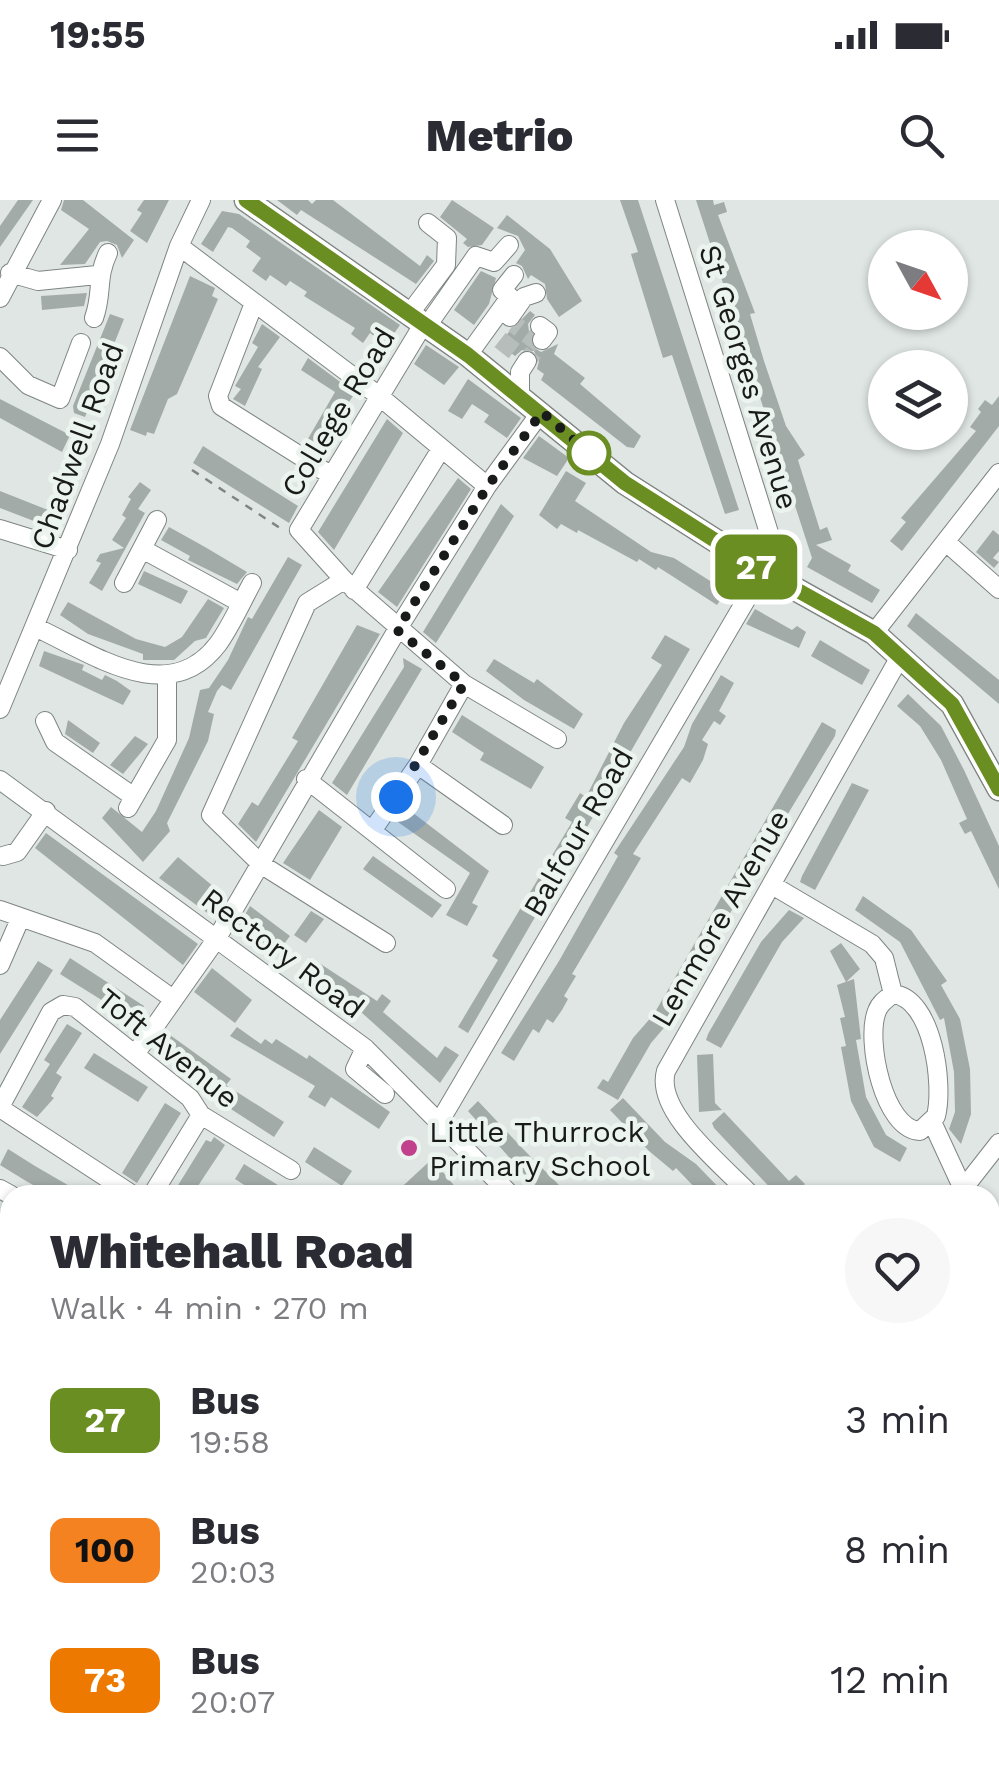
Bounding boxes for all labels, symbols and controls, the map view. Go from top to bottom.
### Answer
text: 19:55 [50,13,146,57]
icon: menu [50,108,105,163]
icon: search [894,108,949,163]
text: Metrio [426,109,573,162]
north arrow [868,230,968,330]
map controls [868,230,968,450]
street label: St Georges Avenue [692,240,806,514]
street label: College Road [274,321,402,503]
street label: Chadwell Road [23,338,131,554]
button: layers [868,350,968,450]
unlabelled marker [568,432,610,474]
line badge: 27 [711,534,801,600]
text: 27 [735,546,777,588]
street label: Balfour Road [516,742,640,922]
your location [371,772,421,822]
street label: Lenmore Avenue [644,804,796,1032]
street label: Rectory Road [195,880,371,1026]
street label: Toft Avenue [91,981,245,1115]
place label: Little Thurrock Primary School [429,1114,650,1183]
marker: Little Thurrock Primary School [398,1137,420,1159]
button: heart [845,1218,950,1323]
text: Whitehall Road [50,1223,414,1280]
text: Walk · 4 min · 270 m [50,1289,369,1327]
text: Bus [190,1379,260,1423]
text: 3 min [845,1398,950,1442]
text: 27 [84,1399,126,1441]
text: 19:58 [190,1423,270,1461]
text: Bus [190,1509,260,1553]
text: 8 min [844,1528,950,1572]
text: 100 [75,1529,135,1571]
text: 20:03 [190,1553,276,1591]
text: Bus [190,1639,260,1683]
text: 12 min [830,1658,950,1702]
text: 73 [84,1659,126,1701]
text: 20:07 [190,1683,275,1721]

